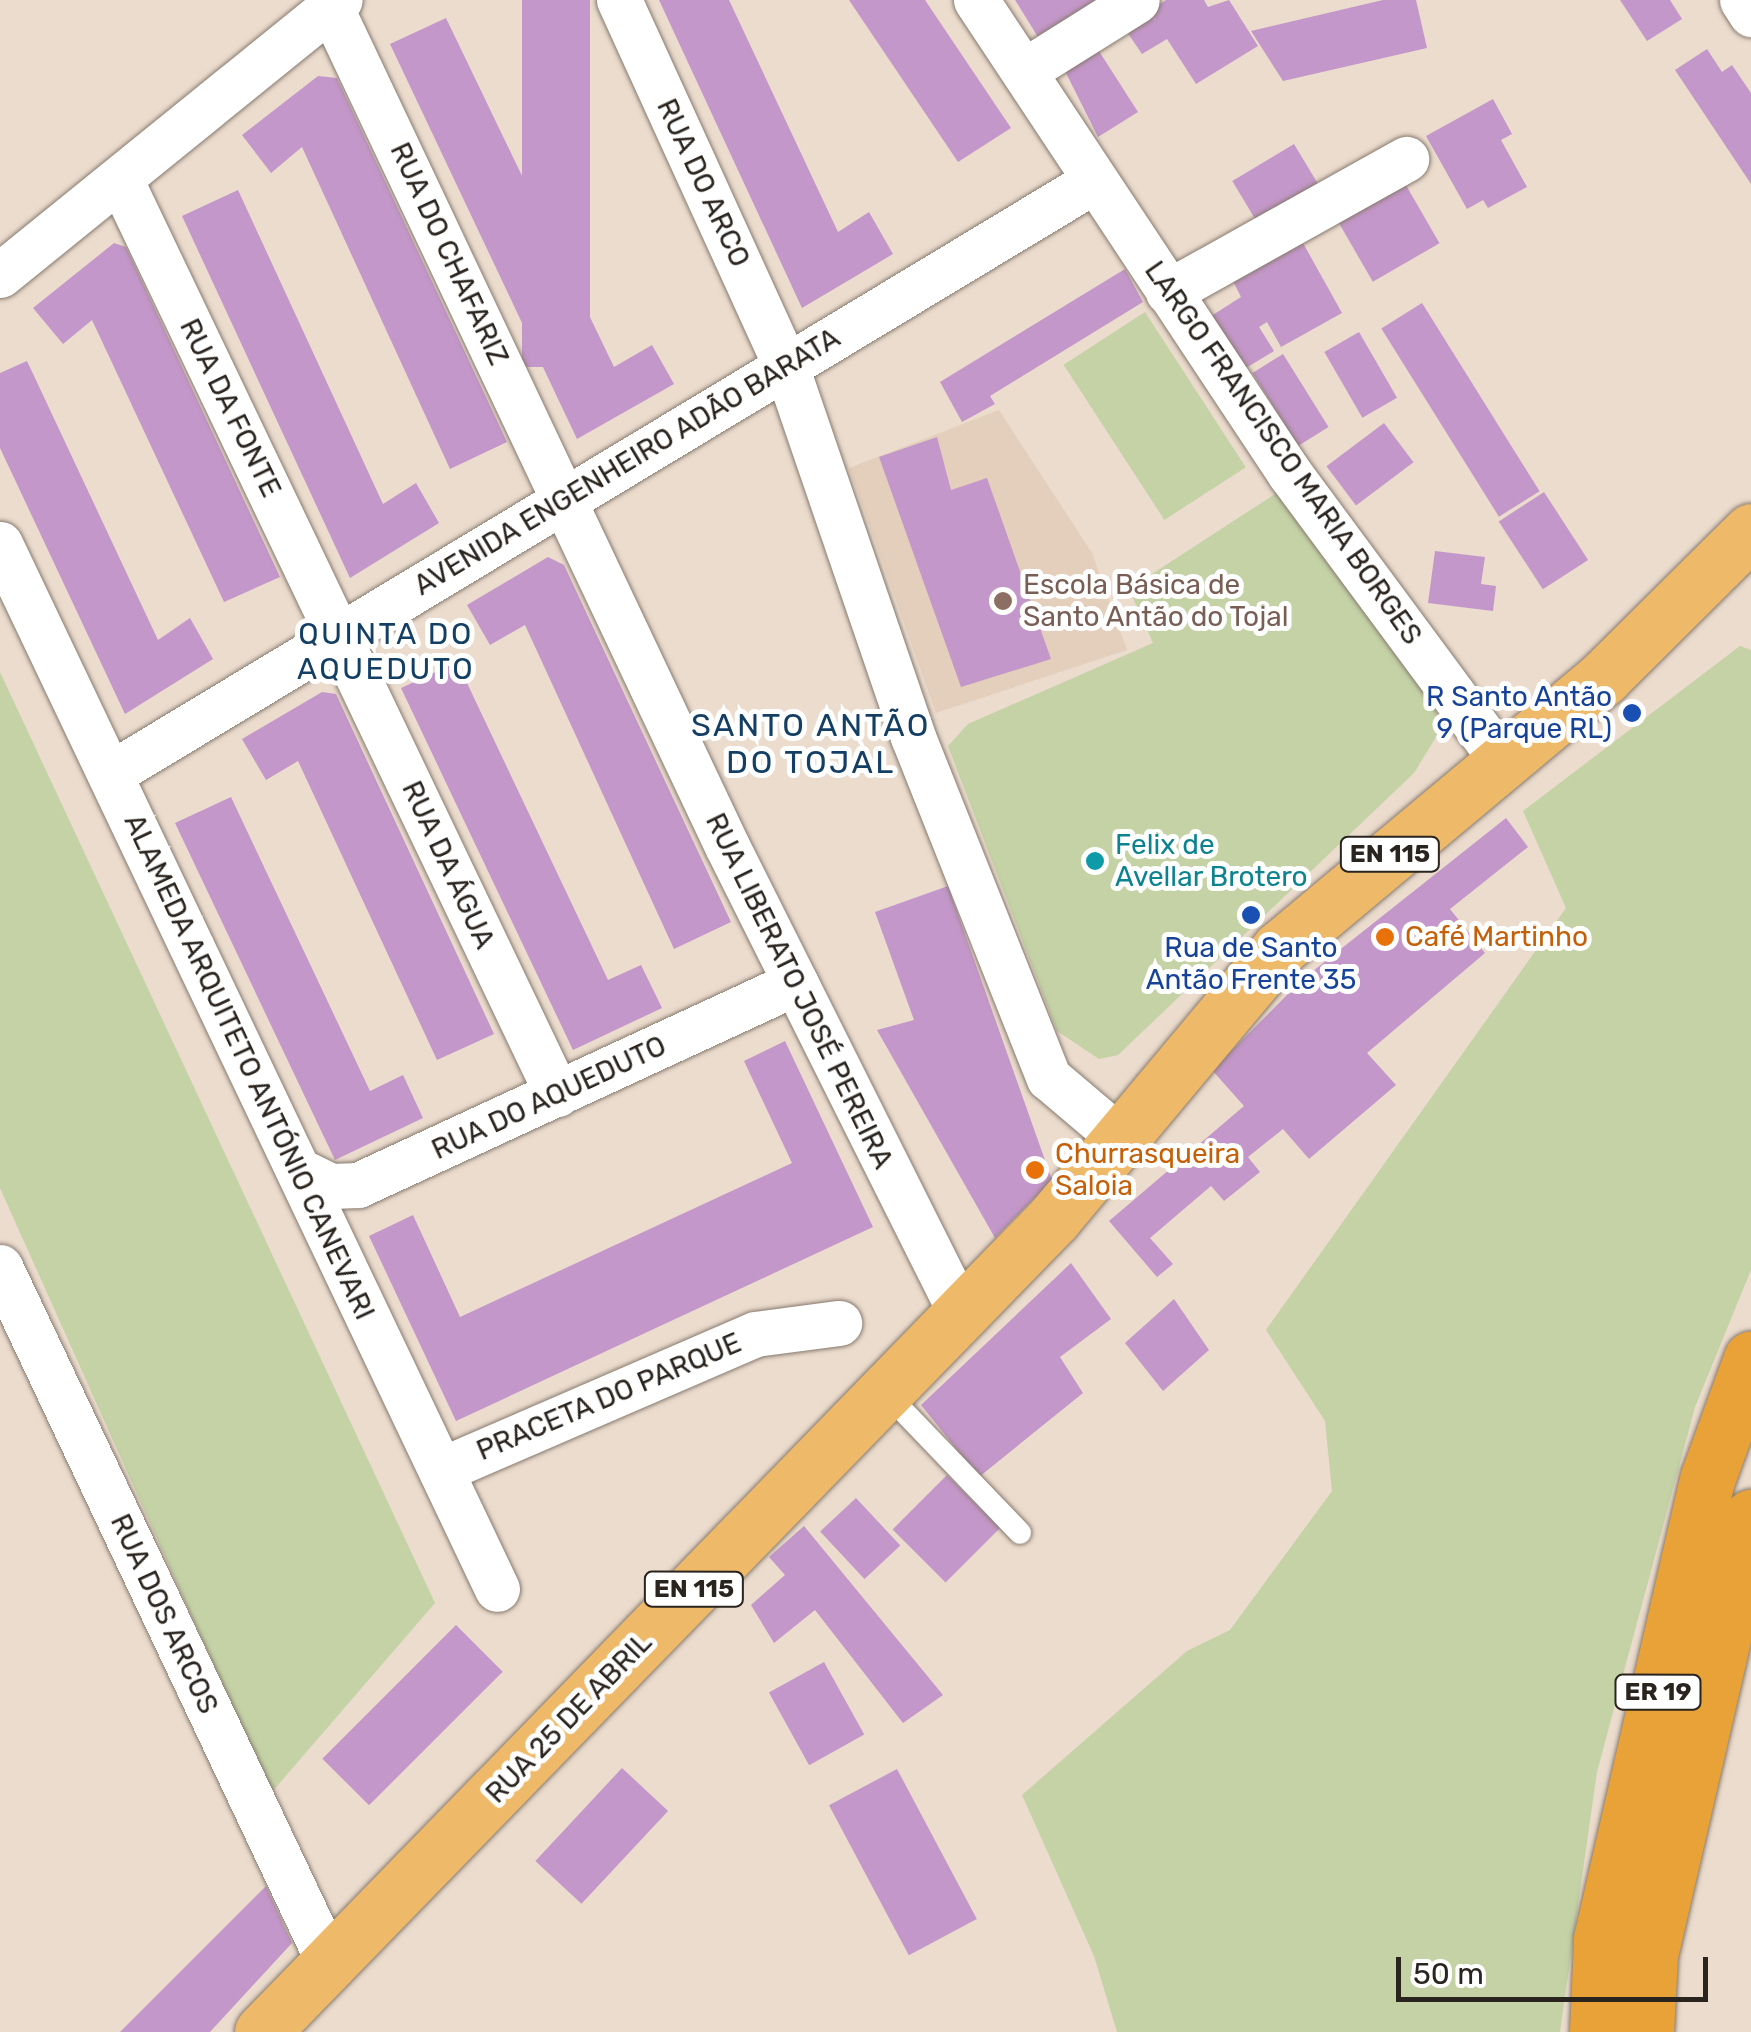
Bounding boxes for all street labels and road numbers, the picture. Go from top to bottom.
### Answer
street label: RUA DO ARCO [649,93,757,273]
street label: RUA DO CHAFARIZ [383,137,515,371]
street label: LARGO FRANCISCO MARIA BORGES [1137,255,1429,651]
street label: RUA DA FONTE [172,313,288,503]
street label: AVENIDA ENGENHEIRO ADÃO BARATA [407,321,847,603]
street label: RUA DA ÁGUA [394,775,502,955]
street label: ALAMEDA ARQUITETO ANTÓNIO CANEVARI [116,808,382,1326]
street label: RUA LIBERATO JOSÉ PEREIRA [698,808,900,1174]
road number: EN 115 [1338,834,1442,874]
street label: RUA DO AQUEDUTO [426,1029,672,1167]
street label: PRACETA DO PARQUE [471,1326,747,1468]
street label: RUA DOS ARCOS [103,1508,225,1720]
road number: EN 115 [642,1569,746,1609]
street label: RUA 25 DE ABRIL [479,1625,659,1811]
road number: ER 19 [1613,1672,1703,1712]

